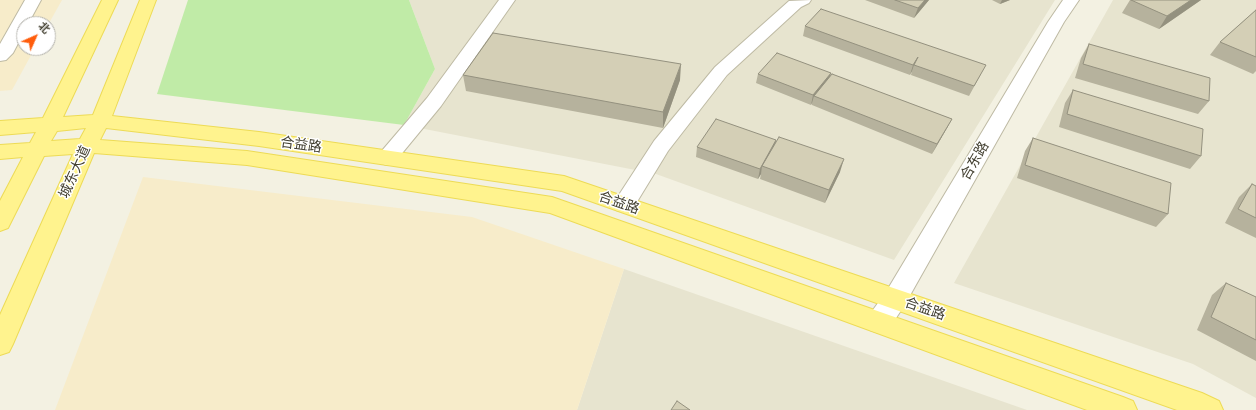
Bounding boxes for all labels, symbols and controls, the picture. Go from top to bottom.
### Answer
north arrow [16,16,56,56]
text: 北 [36,19,53,36]
street label: 合益路 [279,134,323,156]
street label: 合东路 [957,139,993,183]
street label: 城东大道 [56,143,94,201]
street label: 合益路 [596,188,642,218]
street label: 合益路 [902,294,948,324]

